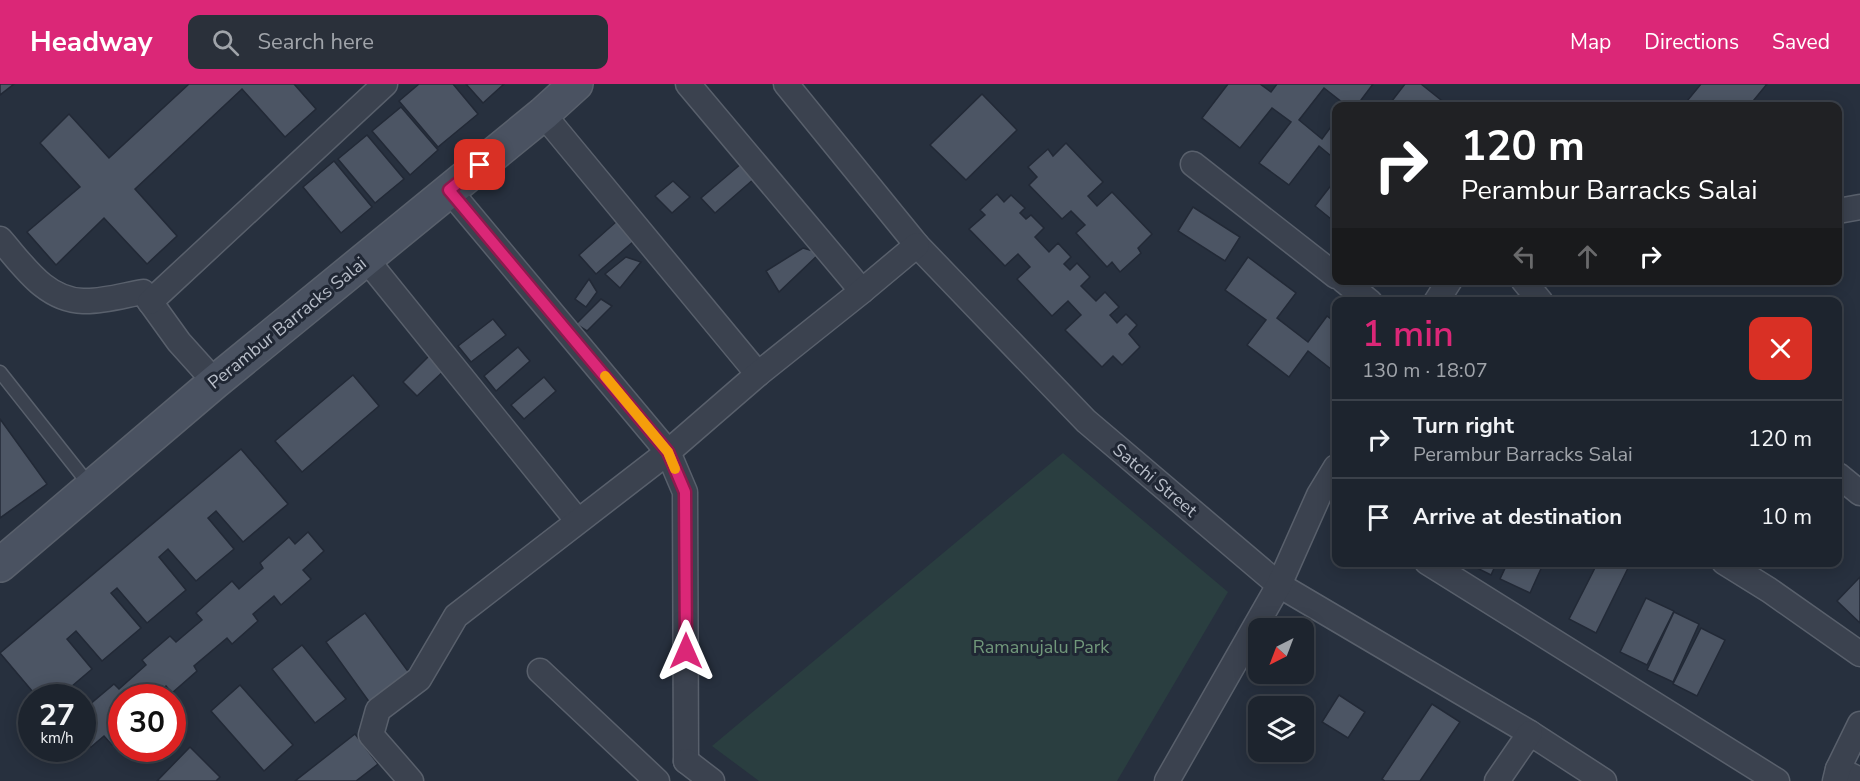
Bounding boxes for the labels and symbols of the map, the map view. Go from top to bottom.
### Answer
pin [454,139,505,190]
street label: Perambur Barracks Salai [203,251,371,395]
street label: Satchi Street [1108,438,1203,523]
north arrow [1248,618,1314,684]
position arrow [654,619,718,683]
park label: Ramanujalu Park [973,635,1110,659]
speed limit sign: 30 [108,684,186,762]

